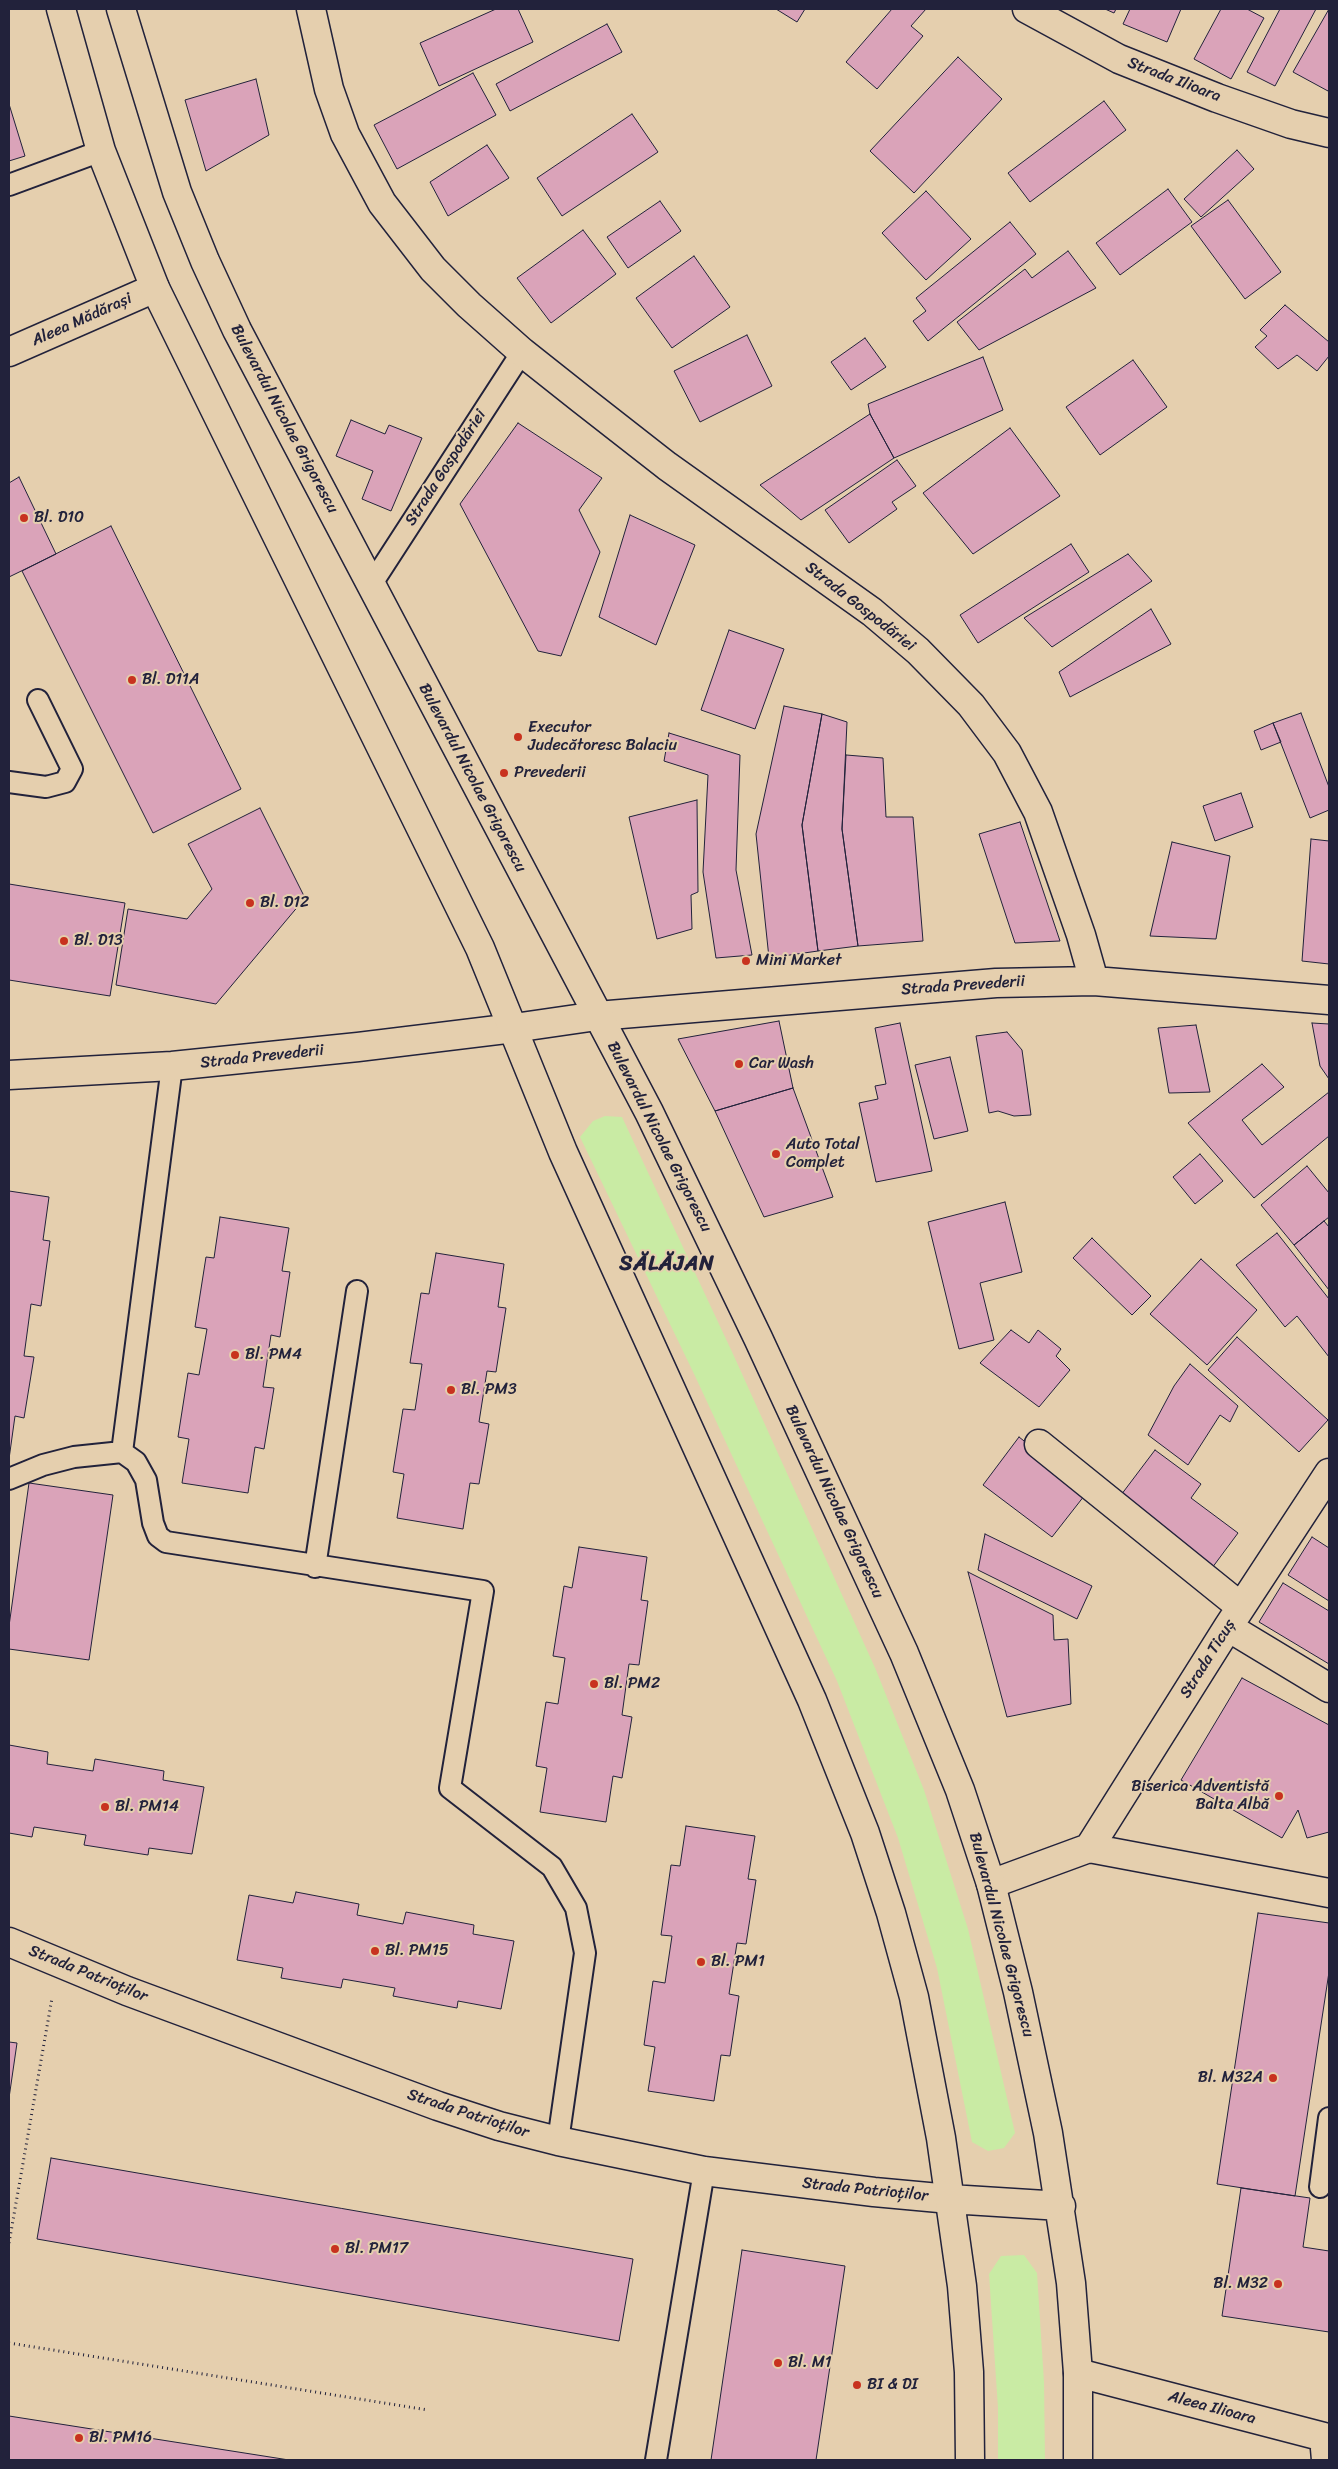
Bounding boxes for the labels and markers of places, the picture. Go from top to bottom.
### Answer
place label: Bl. D10 [34,508,84,528]
marker: Bl. D10 [18,512,30,524]
place label: Bl. D11A [142,670,199,690]
marker: Bl. D11A [126,674,138,686]
place label: Executor Judecătoresc Balaciu [528,718,677,756]
marker: Executor Judecătoresc Balaciu [512,731,524,743]
place label: Prevederii [514,763,586,783]
marker: Prevederii [498,767,510,779]
place label: Bl. D12 [260,893,309,913]
marker: Bl. D12 [244,897,256,909]
place label: Bl. D13 [74,931,123,951]
marker: Bl. D13 [58,935,70,947]
place label: Mini Market [756,951,841,971]
marker: Mini Market [740,955,752,967]
place label: Car Wash [749,1054,814,1074]
marker: Car Wash [733,1058,745,1070]
place label: Auto Total Complet [786,1135,860,1173]
marker: Auto Total Complet [770,1148,782,1160]
place label: Bl. PM4 [245,1345,302,1365]
marker: Bl. PM4 [229,1349,241,1361]
place label: Bl. PM3 [461,1380,517,1400]
marker: Bl. PM3 [445,1384,457,1396]
place label: Bl. PM2 [604,1674,660,1694]
marker: Bl. PM2 [588,1678,600,1690]
place label: Biserica Adventistă Balta Albă [1131,1777,1269,1815]
marker: Biserica Adventistă Balta Albă [1273,1790,1285,1802]
place label: Bl. PM14 [115,1797,179,1817]
marker: Bl. PM14 [99,1801,111,1813]
place label: Bl. PM15 [385,1941,449,1961]
marker: Bl. PM15 [369,1945,381,1957]
place label: Bl. PM1 [711,1952,765,1972]
marker: Bl. PM1 [695,1956,707,1968]
place label: Bl. M32A [1198,2068,1263,2088]
marker: Bl. M32A [1267,2072,1279,2084]
place label: Bl. PM17 [345,2239,408,2259]
marker: Bl. PM17 [329,2243,341,2255]
place label: Bl. M32 [1213,2274,1268,2294]
marker: Bl. M32 [1272,2278,1284,2290]
place label: Bl. M1 [788,2353,832,2373]
marker: Bl. M1 [772,2357,784,2369]
place label: BI & DI [867,2375,918,2395]
marker: BI & DI [851,2379,863,2391]
place label: Bl. PM16 [89,2428,152,2448]
marker: Bl. PM16 [73,2432,85,2444]

